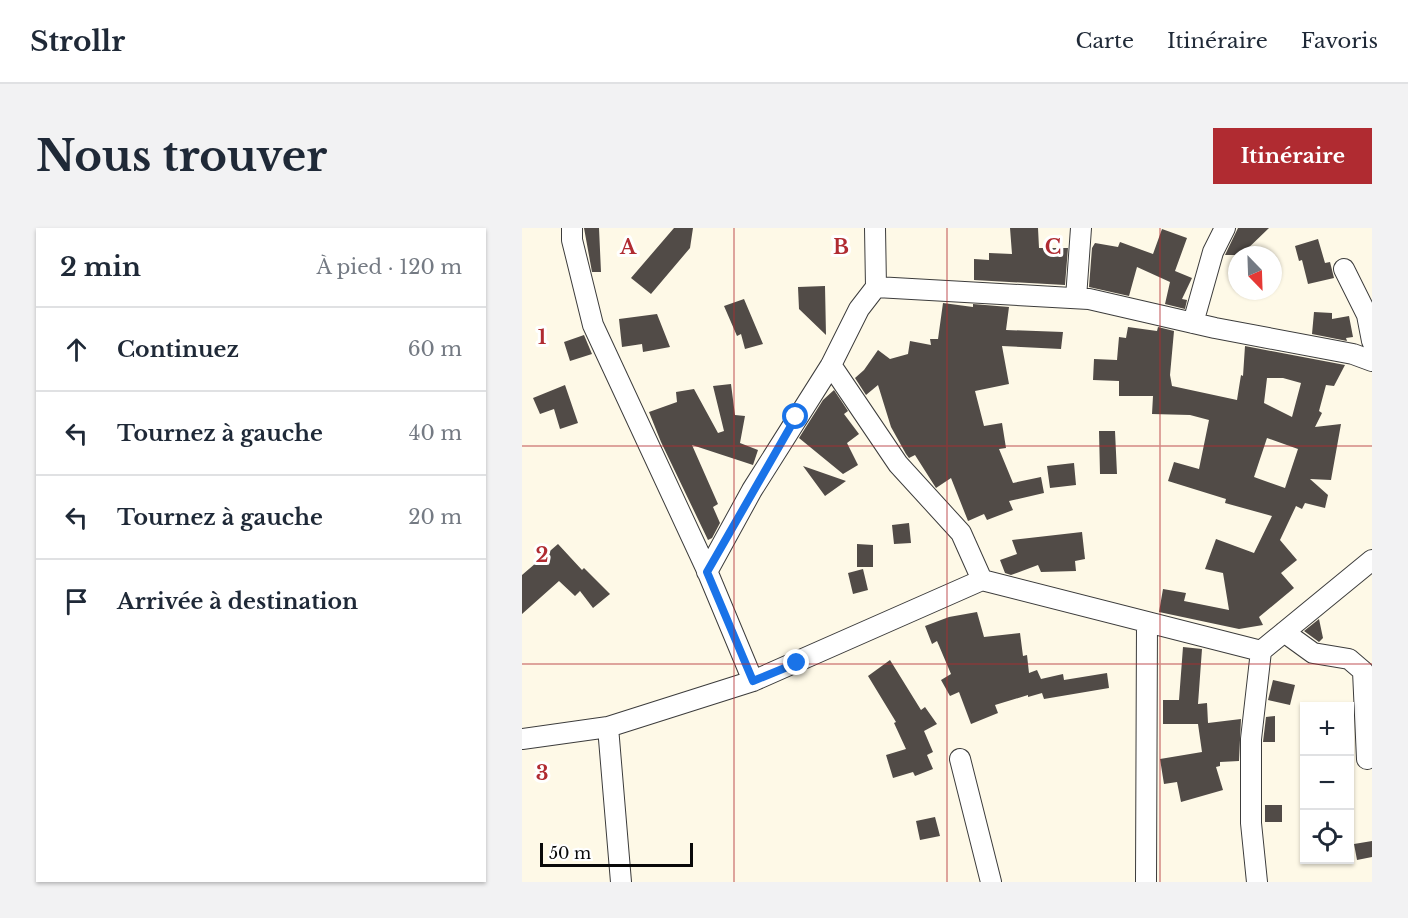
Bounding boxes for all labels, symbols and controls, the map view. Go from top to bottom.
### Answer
text: Strollr [30,24,125,59]
text: Carte [1076,28,1134,54]
text: Itinéraire [1167,28,1268,54]
text: Favoris [1301,28,1378,54]
button: Itinéraire [1213,128,1372,184]
text: Nous trouver [36,130,327,182]
text: A [619,235,637,259]
text: B [833,235,849,259]
text: C [1045,235,1061,259]
north arrow [1228,246,1282,300]
text: 2 min [60,251,141,283]
text: À pied · 120 m [316,255,462,279]
text: 1 [538,325,547,349]
icon: ahead [60,333,93,366]
text: Continuez [117,336,239,363]
text: 60 m [408,337,462,361]
route start [782,403,808,429]
icon: left [60,417,93,450]
text: Tournez à gauche [117,420,323,447]
text: 40 m [409,421,462,445]
icon: left [60,501,93,534]
text: Tournez à gauche [117,504,323,531]
text: 20 m [408,505,462,529]
text: 2 [535,543,549,567]
icon: arrive [60,585,93,618]
text: Arrivée à destination [117,588,358,615]
route end [783,649,809,675]
map controls [1300,702,1354,864]
button: + [1300,702,1354,756]
button: − [1300,756,1354,810]
text: 3 [536,761,548,785]
button: locate [1300,810,1354,864]
scale bar [540,840,693,868]
text: 50 m [549,843,591,863]

